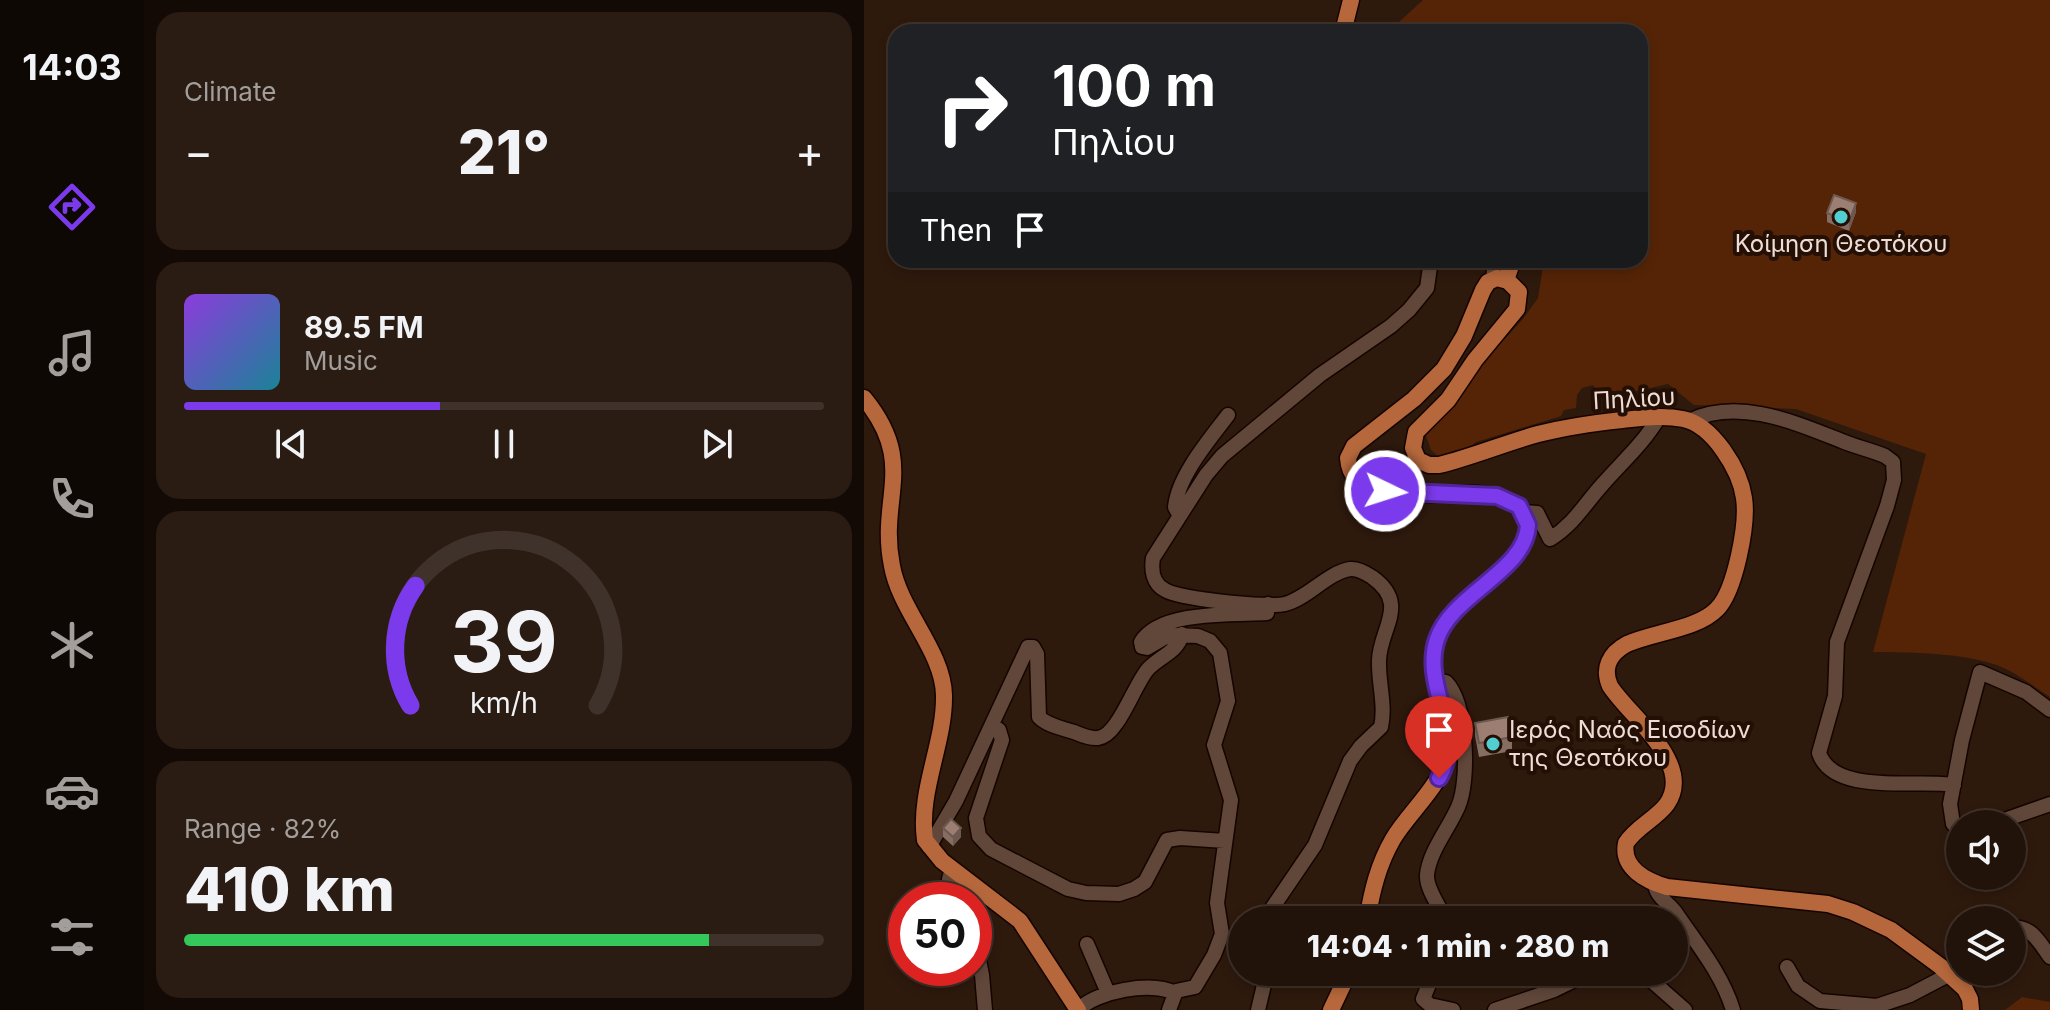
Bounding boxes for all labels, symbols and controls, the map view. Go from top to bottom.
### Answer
text: 14:03 [22,45,122,89]
text: 100 m [1052,52,1216,120]
icon: right [920,56,1024,160]
text: Climate [184,76,276,107]
text: 21° [458,116,550,188]
text: Πηλίου [1052,120,1176,164]
text: − [184,125,213,179]
text: + [795,125,824,179]
icon: directions [44,179,100,235]
icon: arrive [1008,208,1052,252]
marker: Κοίμηση Θεοτόκου [1832,208,1850,226]
text: Then [920,212,992,248]
place label: Κοίμηση Θεοτόκου [1735,229,1947,258]
text: 89.5 FM [304,309,424,345]
icon: music [44,325,100,381]
text: Music [304,345,378,376]
street label: Πηλίου [1592,382,1676,415]
icon: previous [269,422,313,466]
icon: pause [482,422,526,466]
icon: next [695,422,739,466]
position arrow [1343,449,1427,533]
icon: phone [44,471,100,527]
text: 39 [450,590,558,691]
icon: climate [44,617,100,673]
text: km/h [470,685,538,720]
pin [1405,696,1473,778]
icon: arrive [1417,708,1461,752]
place label: Ιερός Ναός Εισοδίων της Θεοτόκου [1509,715,1751,772]
marker: Ιερός Ναός Εισοδίων της Θεοτόκου [1484,735,1502,753]
icon: car [44,763,100,819]
map controls [1946,810,2026,986]
button: sound [1946,810,2026,890]
text: Range · 82% [184,813,341,844]
text: 410 km [184,853,395,925]
speed limit sign: 50 [888,882,992,986]
button: layers [1946,906,2026,986]
icon: filters [44,909,100,965]
text: 14:04 · 1 min · 280 m [1307,928,1609,964]

